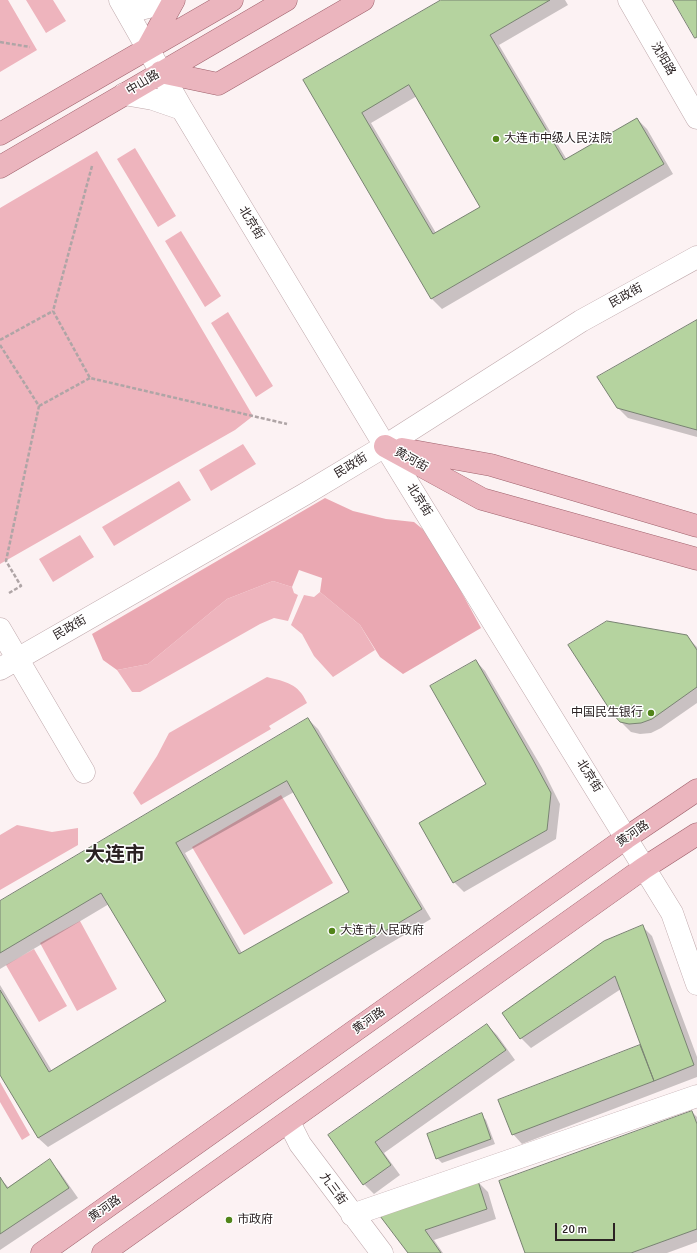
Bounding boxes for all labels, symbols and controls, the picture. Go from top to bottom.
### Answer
street label: 沈阳路 [648,40,678,78]
street label: 中山路 [124,68,162,98]
place label: 大连市中级人民法院 [504,132,612,146]
marker: 大连市中级人民法院 [491,134,501,144]
street label: 北京街 [236,204,266,242]
street label: 民政街 [607,281,645,311]
street label: 黄河街 [392,445,430,475]
street label: 民政街 [332,451,370,481]
street label: 北京街 [403,481,435,519]
street label: 民政街 [51,613,89,643]
place label: 中国民生银行 [571,706,643,720]
marker: 中国民生银行 [646,708,656,718]
street label: 北京街 [573,757,605,795]
street label: 黄河路 [614,818,652,850]
district label: 大连市 [85,844,145,868]
place label: 大连市人民政府 [340,924,424,938]
marker: 大连市人民政府 [327,926,337,936]
street label: 黄河路 [350,1005,388,1037]
street label: 九三街 [317,1170,349,1208]
street label: 黄河路 [86,1193,124,1225]
place label: 市政府 [237,1213,273,1227]
marker: 市政府 [224,1215,234,1225]
scale bar [557,1215,617,1241]
text: 20 m [562,1222,587,1237]

